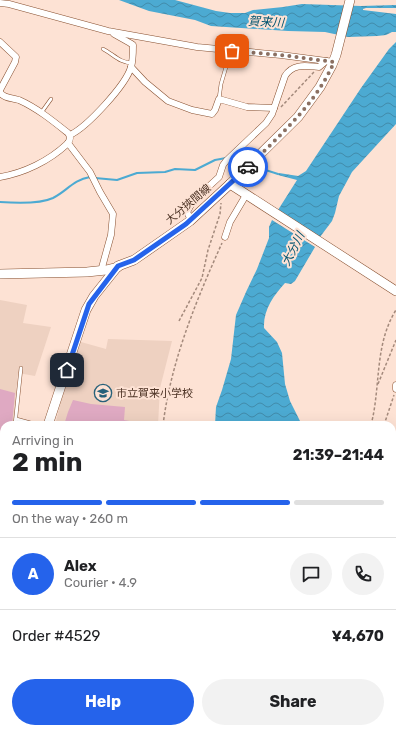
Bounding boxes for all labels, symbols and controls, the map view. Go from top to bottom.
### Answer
water label: 賀来川 [248,14,286,30]
pin [215,34,249,68]
icon: bag [221,40,243,62]
courier [228,147,268,187]
icon: car [237,156,259,178]
street label: 大分挾間線 [163,182,214,227]
water label: 大分川 [279,228,308,268]
pin [50,353,84,387]
icon: home [56,359,78,381]
school or university icon: 市立賀来小学校 [93,383,113,403]
place label: 市立賀来小学校 [116,387,193,400]
text: Arriving in [12,433,74,448]
text: 21:39–21:44 [293,446,384,464]
text: 2 min [12,447,82,478]
text: On the way · 260 m [12,511,128,526]
button: chat [290,553,332,595]
button: phone [342,553,384,595]
text: Alex [64,557,97,575]
text: A [28,565,38,583]
text: Courier · 4.9 [64,575,137,590]
text: Order #4529 [12,627,100,645]
text: ¥4,670 [331,627,384,645]
button: Help [12,679,194,725]
button: Share [202,679,384,725]

